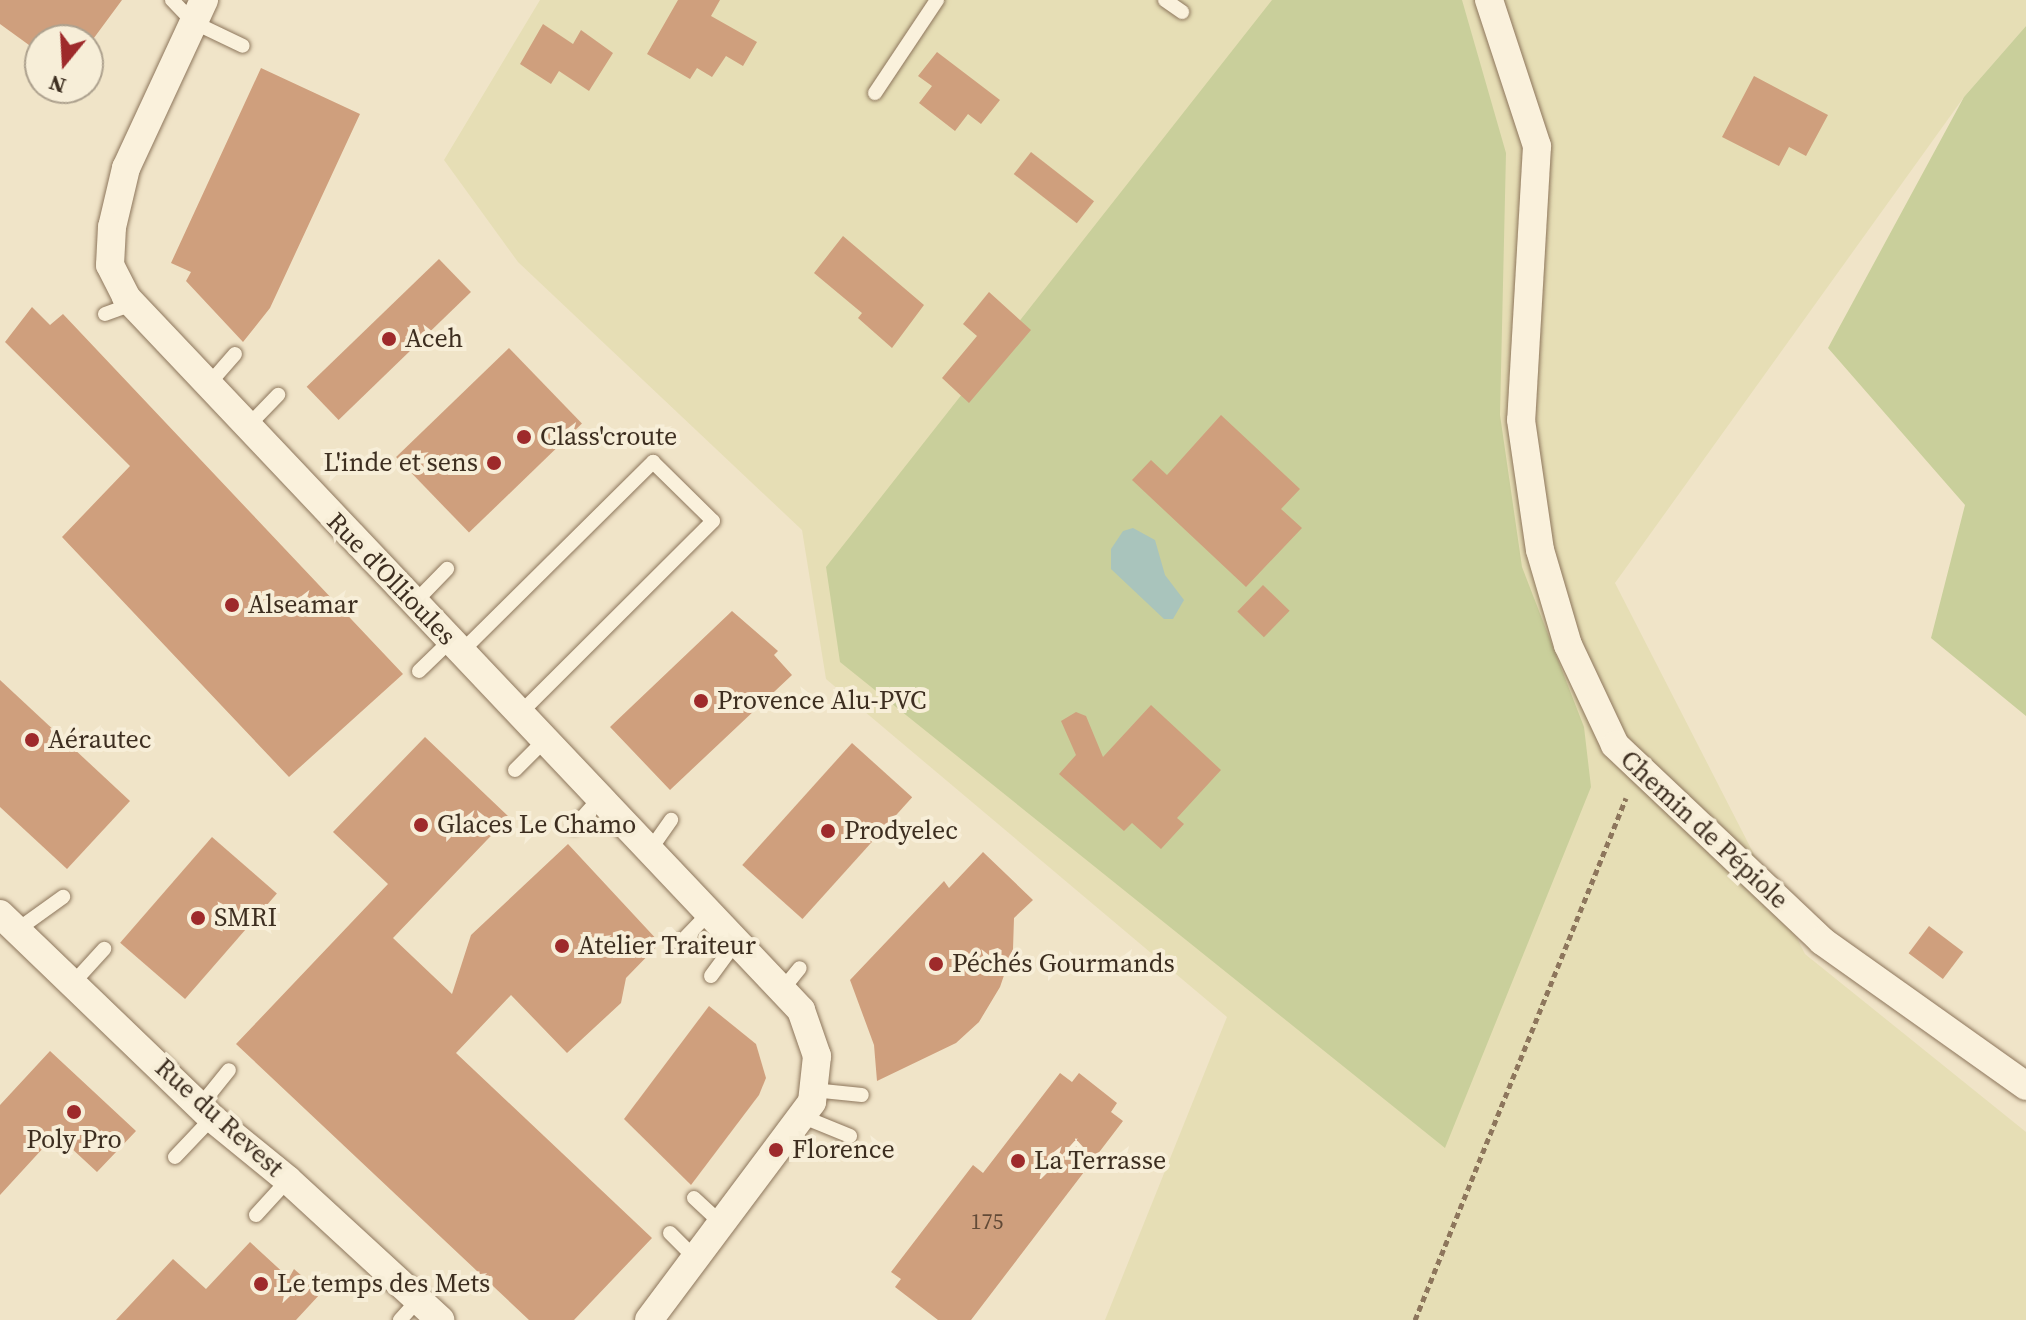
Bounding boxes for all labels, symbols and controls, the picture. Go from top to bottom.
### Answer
north arrow [24,24,104,104]
text: N [45,68,69,102]
place label: Aceh [405,323,463,355]
marker: Aceh [380,330,398,348]
place label: Class'croute [540,421,677,453]
marker: Class'croute [515,428,533,446]
place label: L'inde et sens [323,447,478,479]
marker: L'inde et sens [485,454,503,472]
street label: Rue d'Ollioules [320,506,462,652]
place label: Alseamar [248,589,358,621]
marker: Alseamar [223,596,241,614]
place label: Provence Alu-PVC [717,685,926,717]
marker: Provence Alu-PVC [692,692,710,710]
place label: Aérautec [48,724,152,756]
marker: Aérautec [23,731,41,749]
street label: Chemin de Pépiole [1614,744,1794,916]
place label: Glaces Le Chamo [437,809,636,841]
place label: Prodyelec [844,815,958,847]
marker: Glaces Le Chamo [412,816,430,834]
marker: Prodyelec [819,822,837,840]
place label: SMRI [214,902,277,934]
marker: SMRI [189,909,207,927]
place label: Atelier Traiteur [578,930,756,962]
marker: Atelier Traiteur [553,937,571,955]
place label: Péchés Gourmands [952,948,1175,980]
marker: Péchés Gourmands [927,955,945,973]
street label: Rue du Revest [148,1052,290,1184]
marker: Poly Pro [65,1103,83,1121]
place label: Poly Pro [26,1124,122,1156]
place label: Florence [792,1134,895,1166]
marker: Florence [767,1141,785,1159]
place label: La Terrasse [1034,1145,1167,1177]
marker: La Terrasse [1009,1152,1027,1170]
house number: 175 [971,1209,1003,1235]
place label: Le temps des Mets [277,1268,490,1300]
marker: Le temps des Mets [252,1275,270,1293]

